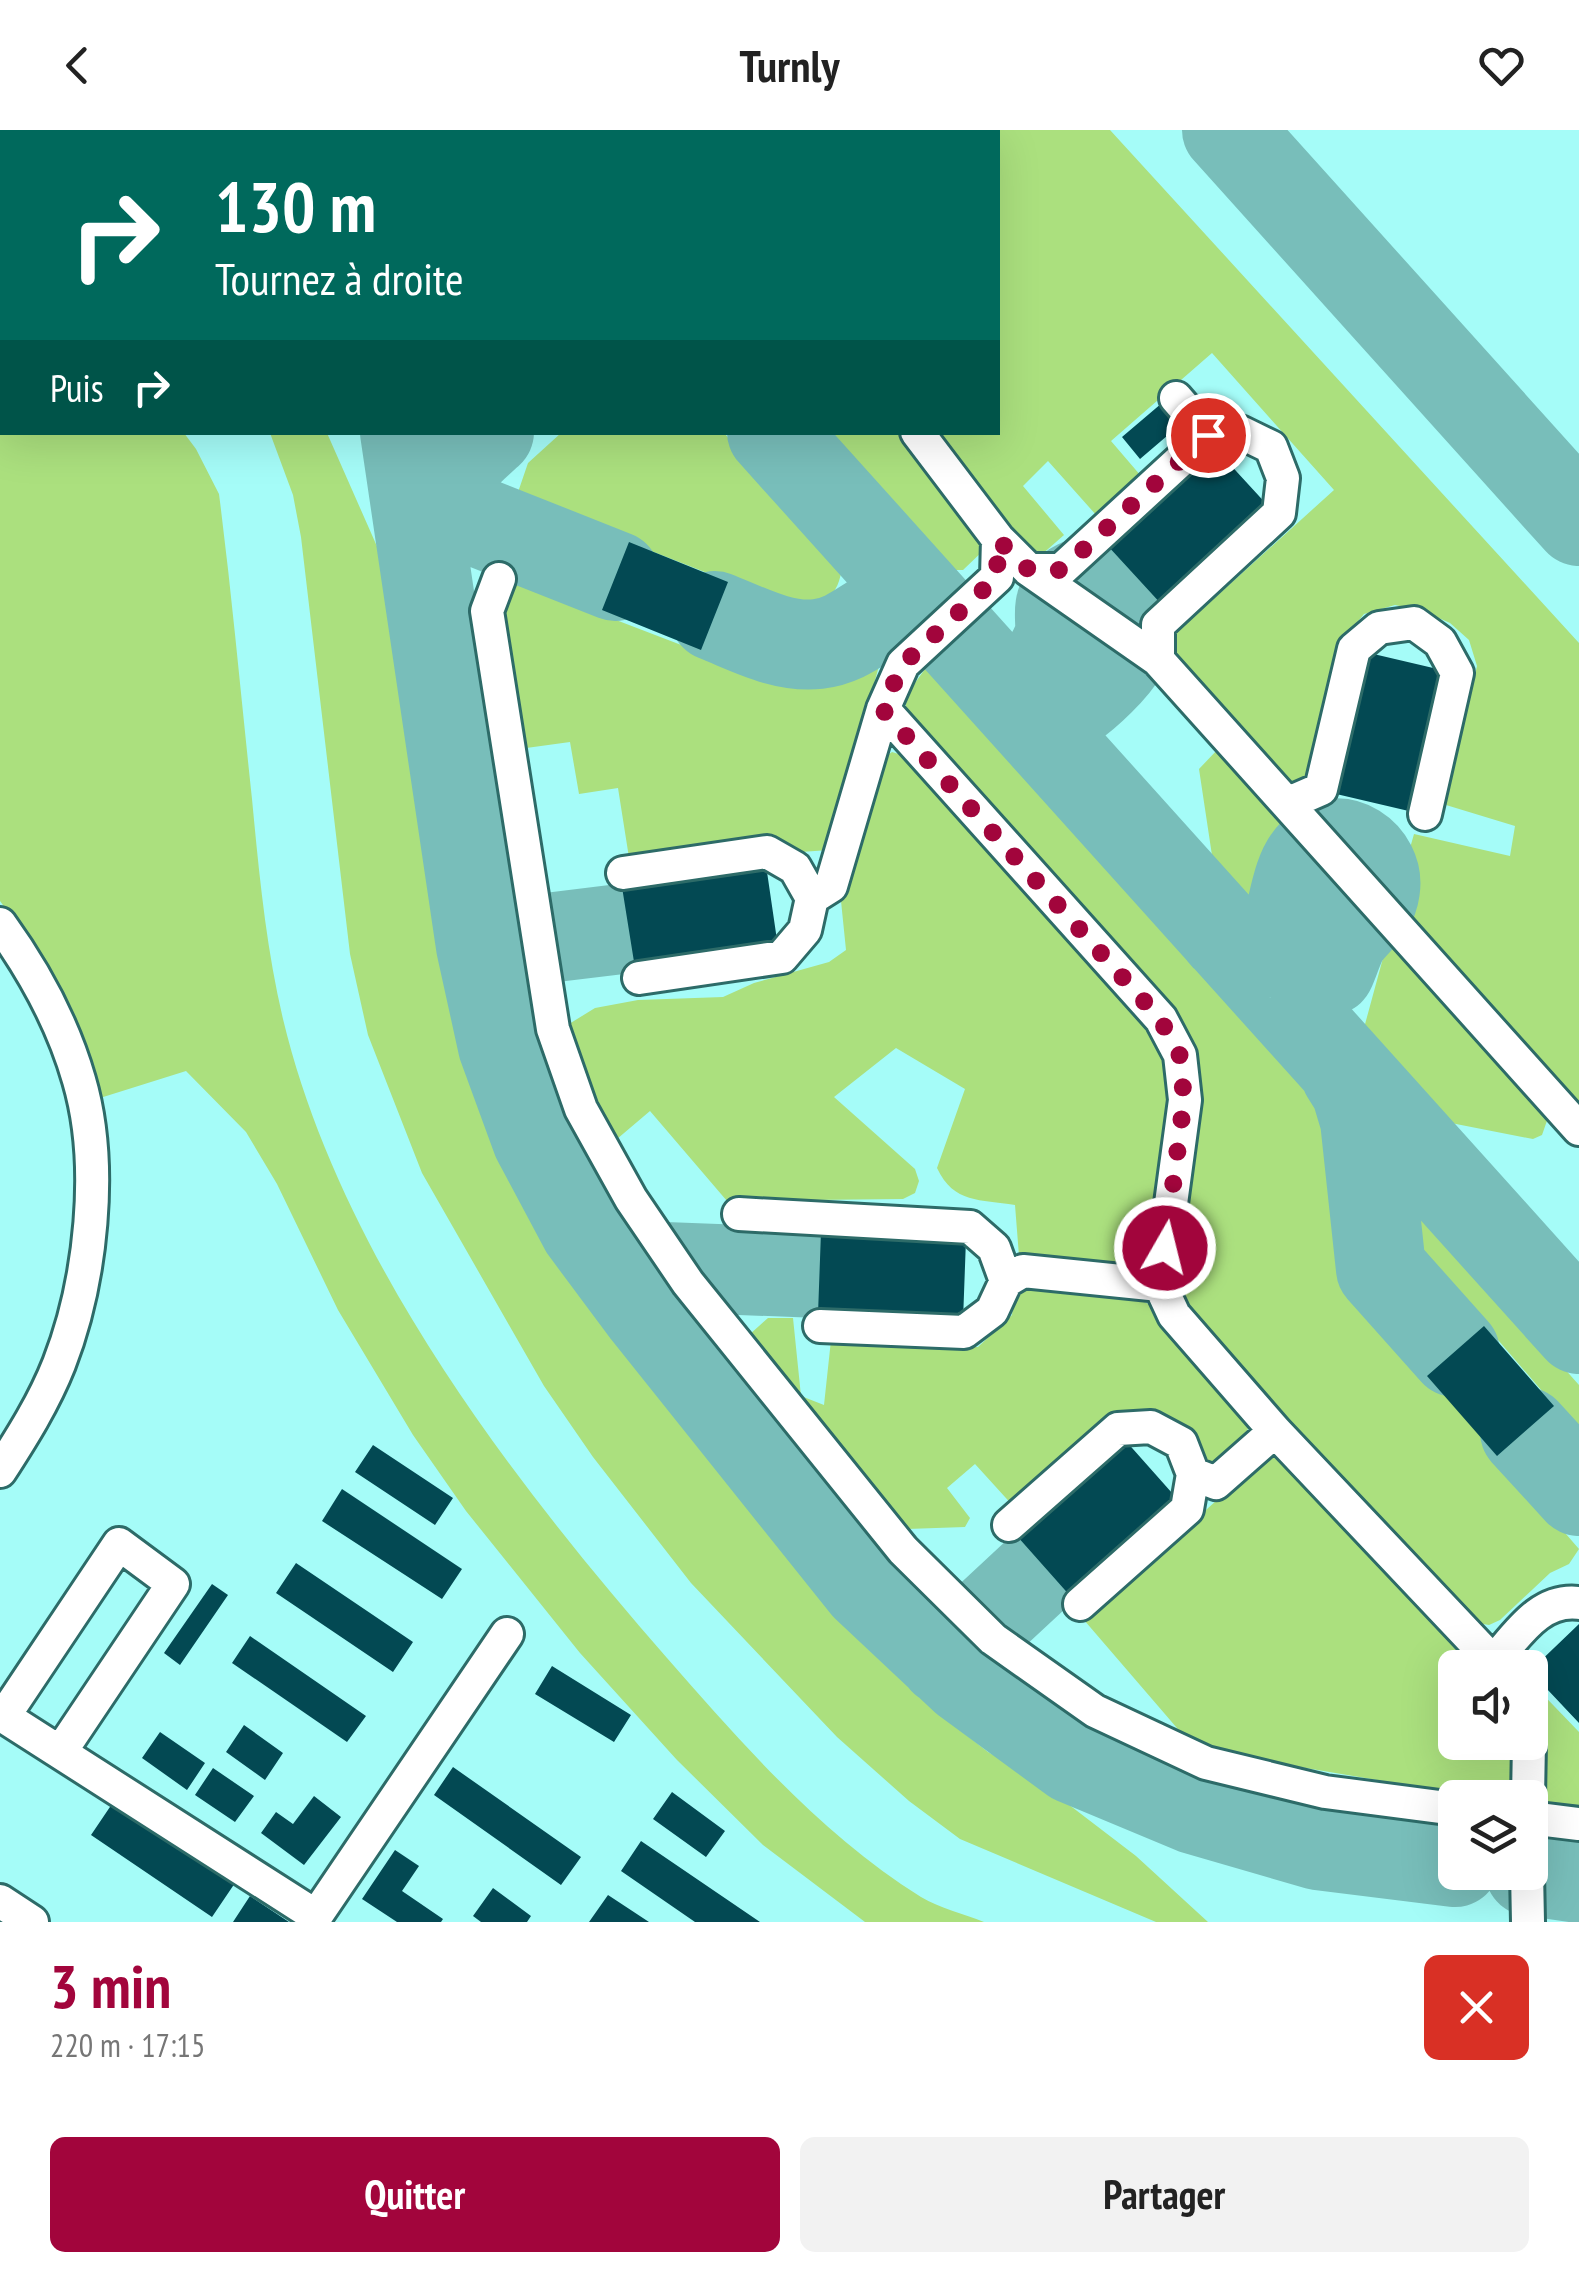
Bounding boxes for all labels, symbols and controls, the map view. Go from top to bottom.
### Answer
text: Turnly [740,36,839,94]
icon: back [50,38,105,93]
icon: heart [1474,38,1529,93]
text: 130 m [215,161,376,251]
icon: right [50,170,180,300]
text: Tournez à droite [215,249,464,307]
icon: right [124,360,179,415]
text: Puis [50,363,104,412]
pin [1166,393,1251,478]
icon: arrive [1181,408,1236,463]
position arrow [1113,1196,1217,1300]
map controls [1438,1650,1548,1890]
button: sound [1438,1650,1548,1760]
button: layers [1438,1780,1548,1890]
text: 3 min [50,1947,171,2025]
button: close [1424,1955,1529,2060]
text: 220 m · 17:15 [50,2024,205,2066]
button: Quitter [50,2137,780,2252]
button: Partager [800,2137,1529,2252]

